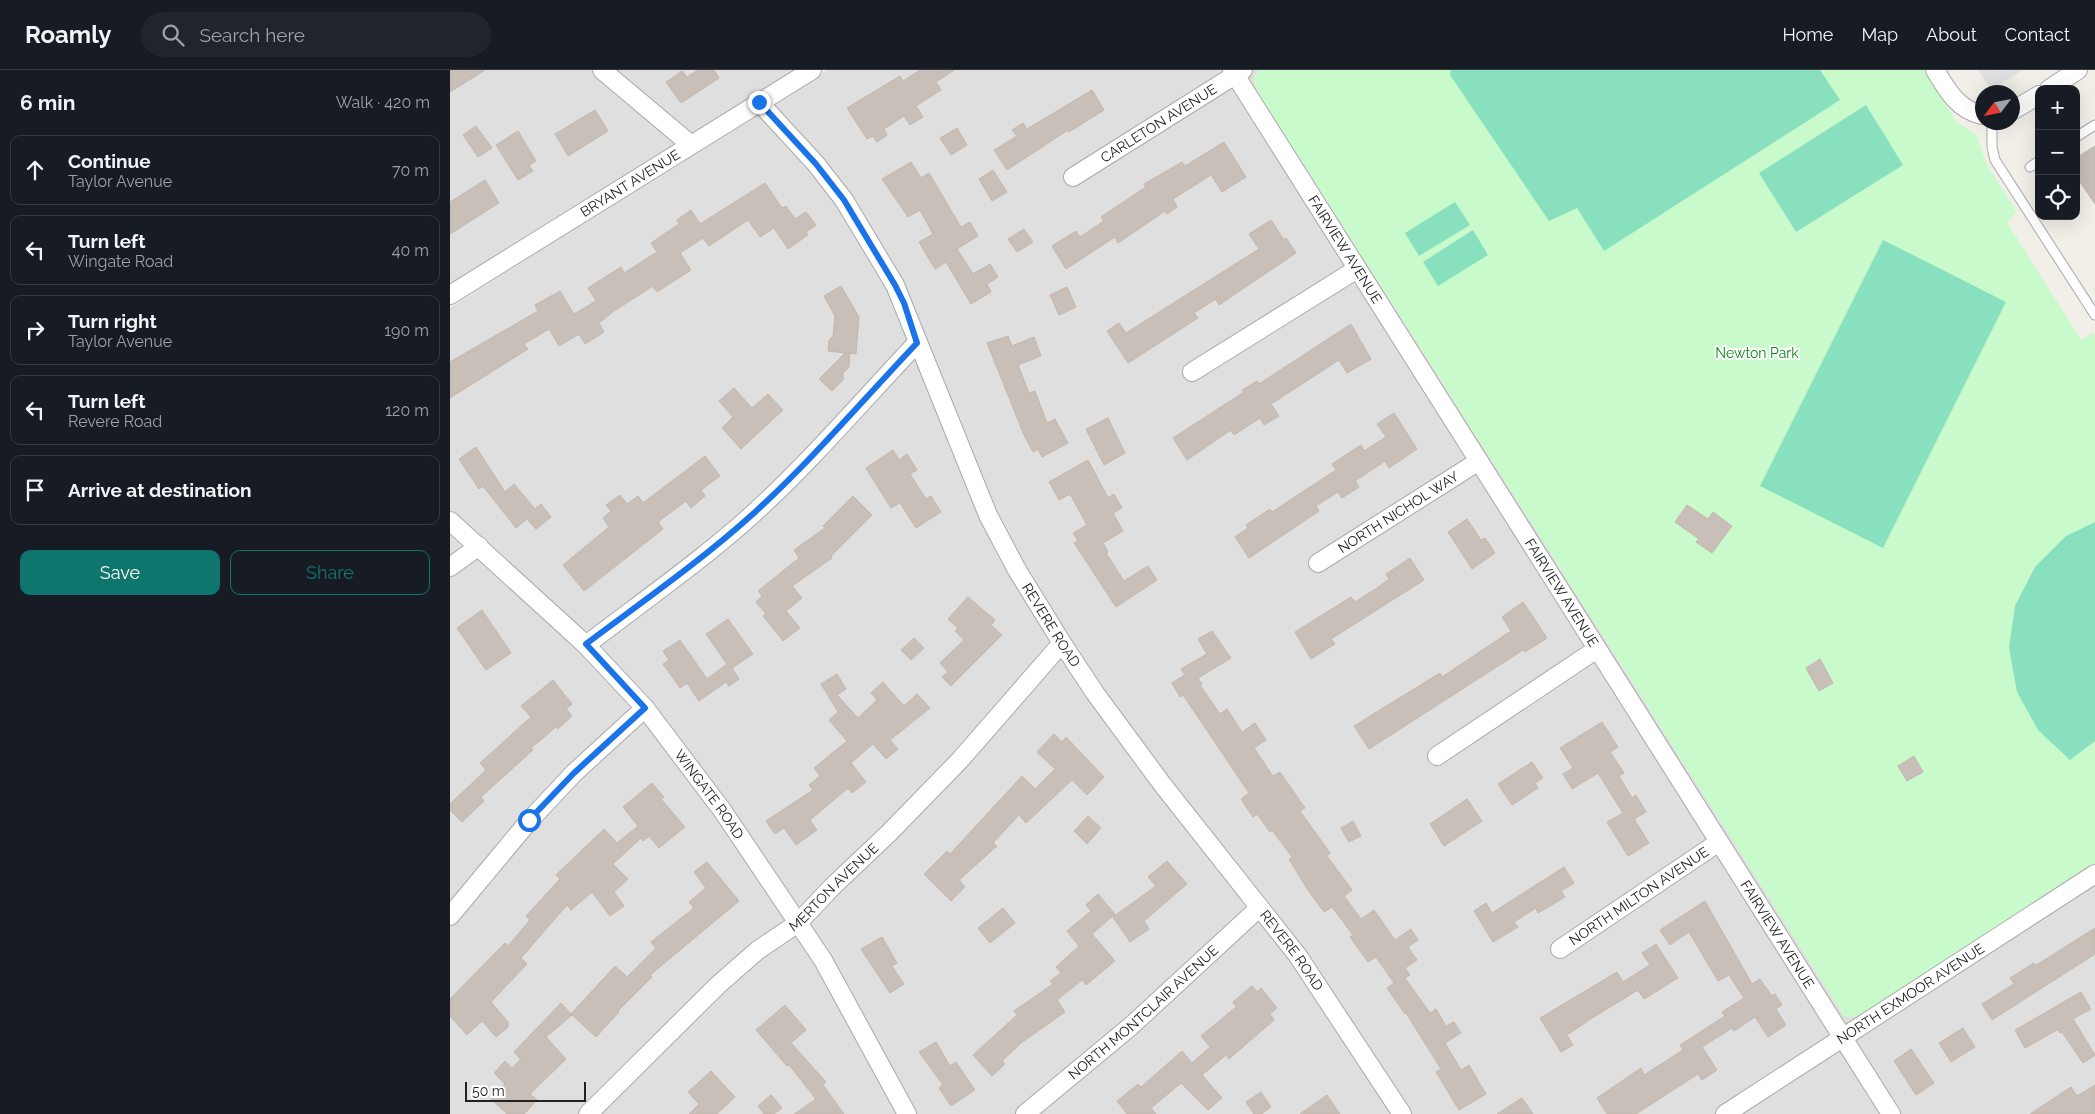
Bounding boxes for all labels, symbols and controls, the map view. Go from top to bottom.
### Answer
search box [141,12,491,57]
text: Roamly [25,20,111,49]
icon: search [159,21,187,49]
text: Search here [199,24,305,46]
text: Home [1782,24,1833,45]
text: Map [1861,24,1898,45]
text: About [1926,24,1977,45]
text: Contact [2005,24,2070,45]
street label: CARLETON AVENUE [1097,81,1219,166]
north arrow [1975,85,2020,130]
map controls [2035,85,2080,220]
button: + [2035,85,2080,130]
text: 6 min [20,90,75,115]
route end [748,91,771,114]
text: Walk · 420 m [336,93,430,112]
button: − [2035,130,2080,175]
street label: BRYANT AVENUE [577,146,683,220]
text: Continue [68,150,151,172]
icon: ahead [21,156,49,184]
text: 70 m [392,161,429,180]
text: Taylor Avenue [68,172,172,191]
button: locate [2035,175,2080,220]
street label: FAIRVIEW AVENUE [1305,192,1385,306]
text: Turn left [68,230,145,252]
icon: left [21,236,49,264]
text: 40 m [392,241,429,260]
text: Wingate Road [68,252,173,271]
text: Turn right [68,310,157,332]
icon: right [21,316,49,344]
text: 190 m [384,321,429,340]
text: Taylor Avenue [68,332,172,351]
park label: Newton Park [1715,345,1799,361]
text: Turn left [68,390,145,412]
icon: left [21,396,49,424]
text: 120 m [385,401,429,420]
text: Revere Road [68,412,162,431]
street label: NORTH NICHOL WAY [1335,468,1462,556]
icon: arrive [21,476,49,504]
text: Arrive at destination [68,479,252,501]
street label: FAIRVIEW AVENUE [1522,536,1602,650]
button: Save [20,550,220,595]
button: Share [230,550,430,595]
street label: REVERE ROAD [1019,580,1084,670]
street label: WINGATE ROAD [671,746,747,842]
route start [518,809,541,832]
street label: MERTON AVENUE [786,840,881,935]
street label: NORTH MILTON AVENUE [1566,843,1712,949]
street label: FAIRVIEW AVENUE [1737,877,1818,991]
street label: REVERE ROAD [1257,907,1327,994]
street label: NORTH EXMOOR AVENUE [1834,940,1987,1047]
street label: NORTH MONTCLAIR AVENUE [1065,942,1221,1083]
scale bar [465,1079,586,1102]
text: 50 m [472,1083,505,1099]

